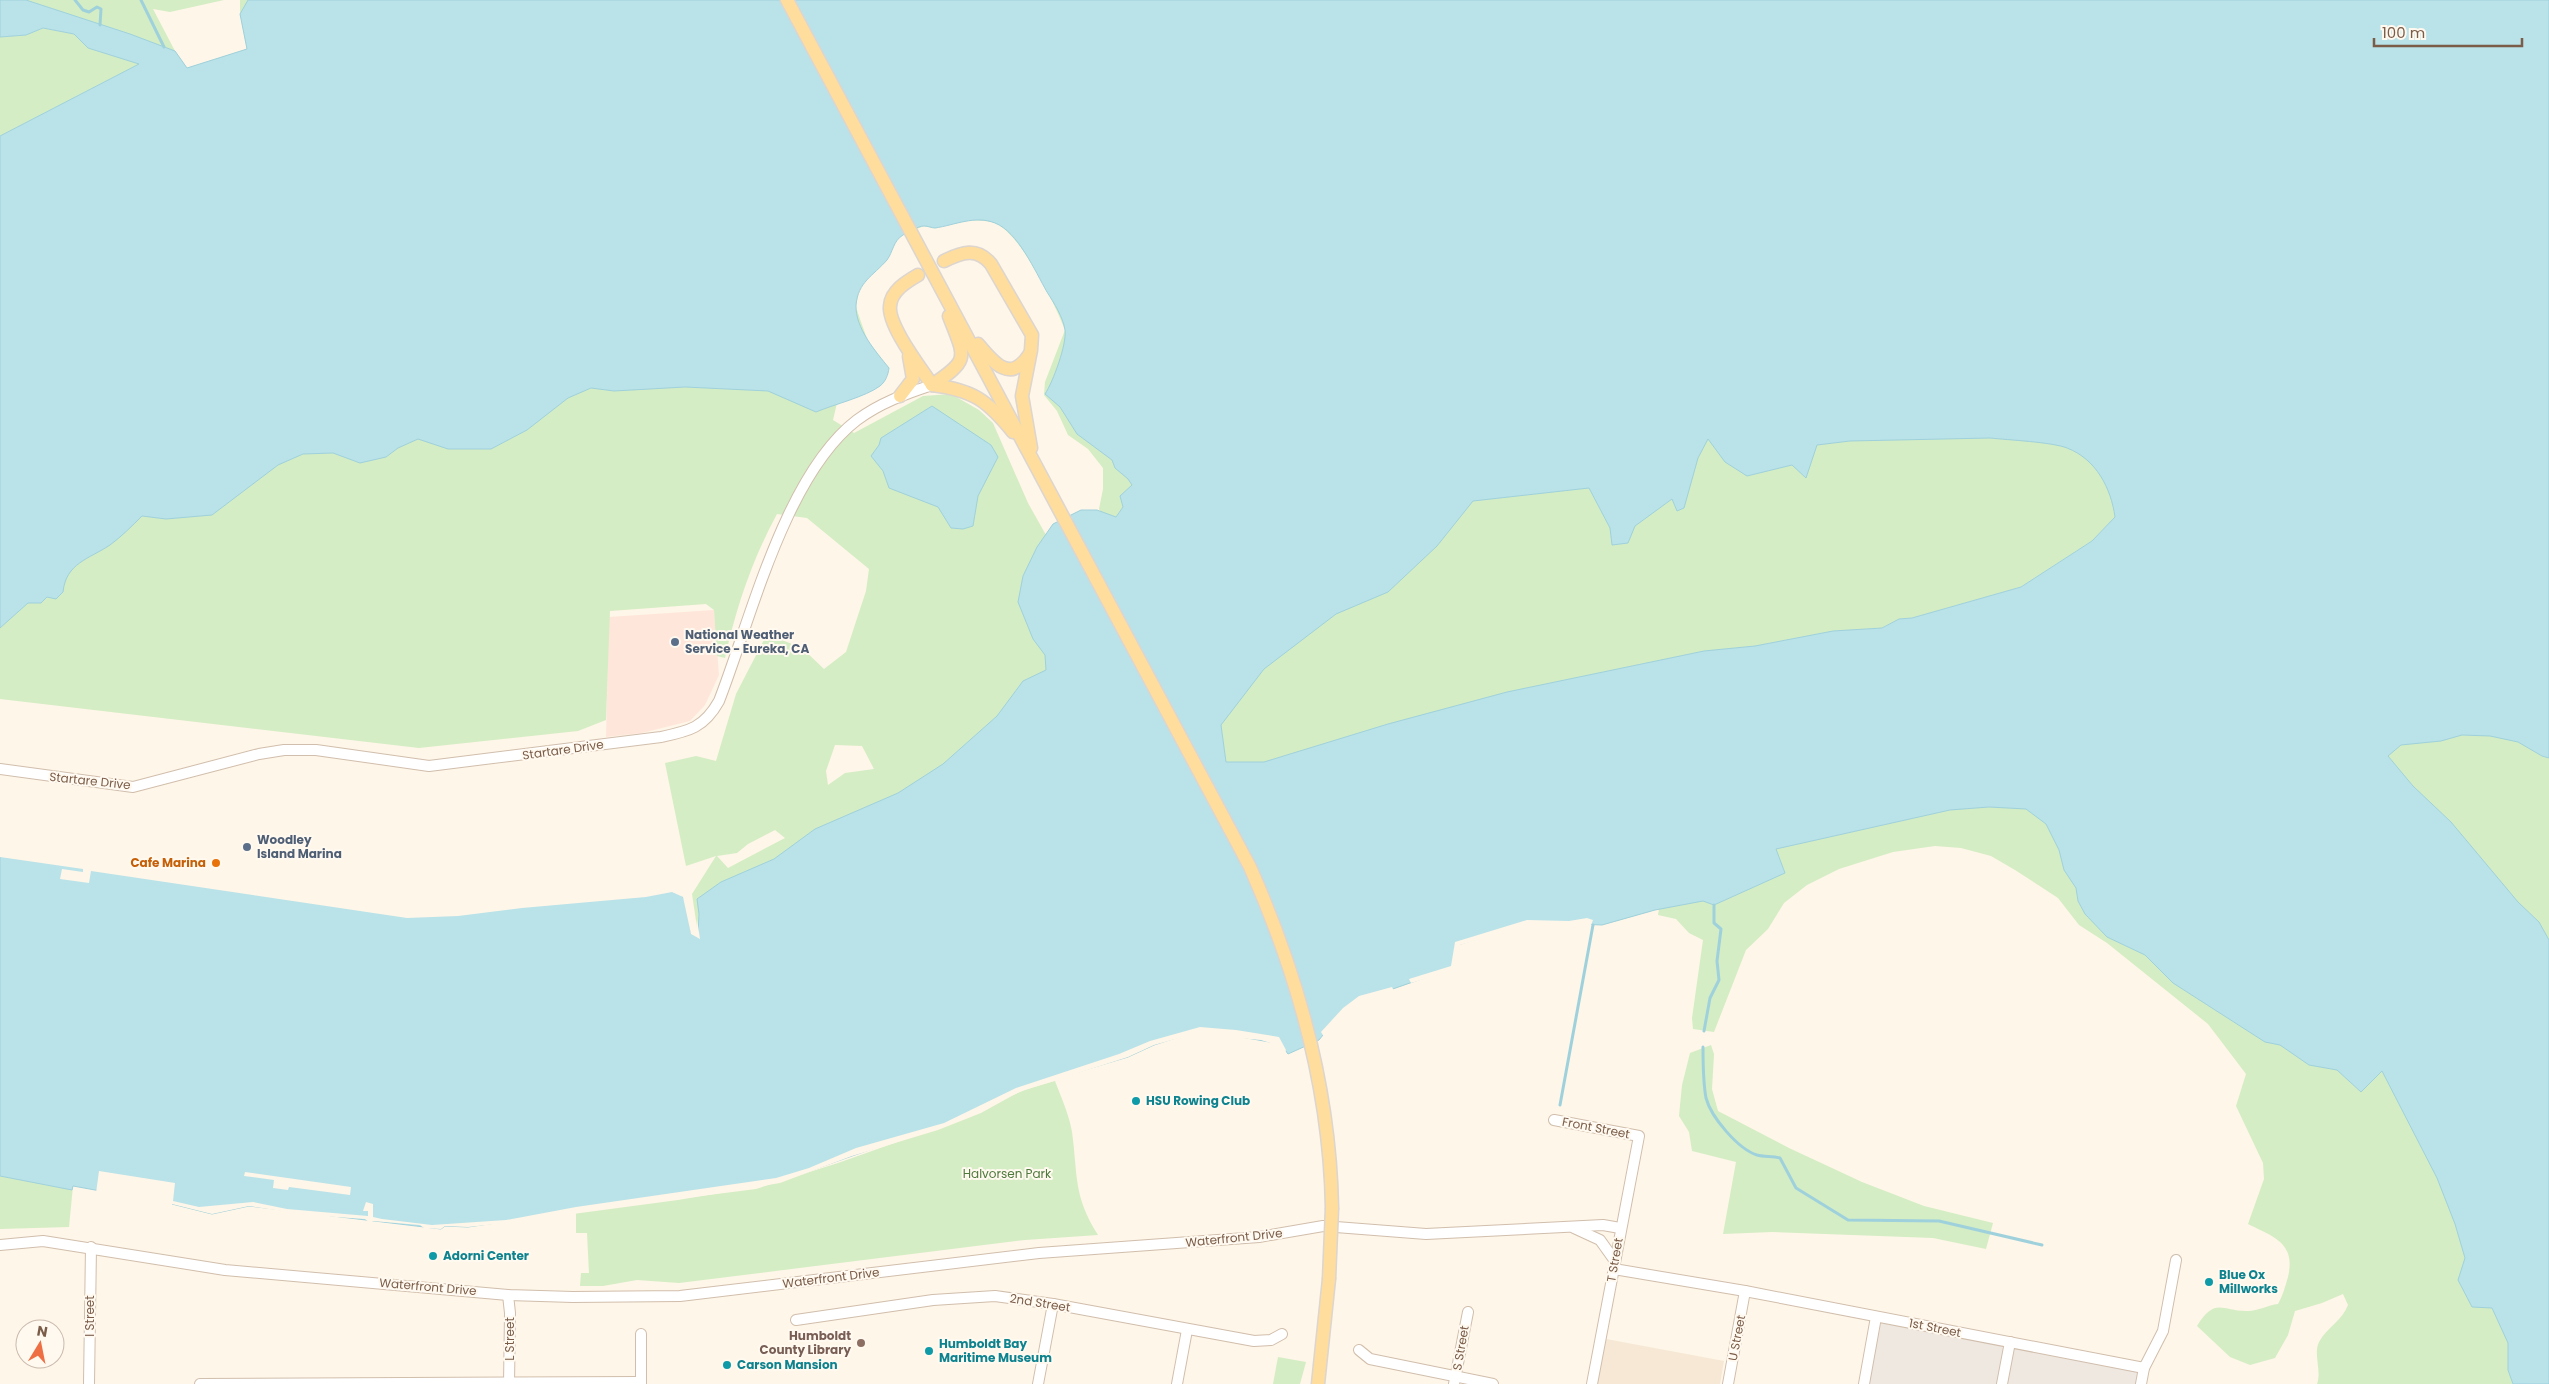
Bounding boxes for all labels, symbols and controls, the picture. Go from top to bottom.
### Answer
scale bar [2374,15,2522,47]
text: 100 m [2382,22,2425,43]
place label: National Weather Service - Eureka, CA [685,626,809,657]
marker: National Weather Service - Eureka, CA [669,636,681,648]
street label: Startare Drive [521,735,605,764]
street label: Startare Drive [49,768,132,793]
place label: Woodley Island Marina [257,831,342,862]
marker: Woodley Island Marina [241,841,253,853]
place label: Cafe Marina [130,854,206,871]
marker: Cafe Marina [210,857,222,869]
place label: HSU Rowing Club [1146,1092,1250,1109]
marker: HSU Rowing Club [1130,1095,1142,1107]
street label: Front Street [1561,1113,1631,1142]
park label: Halvorsen Park [963,1165,1052,1182]
street label: Waterfront Drive [1185,1224,1283,1251]
street label: T Street [1602,1236,1627,1283]
place label: Adorni Center [443,1247,529,1264]
marker: Adorni Center [427,1250,439,1262]
street label: Waterfront Drive [781,1263,880,1292]
place label: Blue Ox Millworks [2219,1266,2278,1297]
street label: Waterfront Drive [379,1274,477,1299]
marker: Blue Ox Millworks [2203,1276,2215,1288]
street label: 2nd Street [1009,1289,1072,1316]
street label: I Street [81,1295,98,1337]
street label: U Street [1724,1313,1749,1362]
street label: 1st Street [1908,1314,1963,1341]
street label: L Street [501,1317,518,1361]
north arrow [15,1319,65,1369]
text: N [35,1320,49,1342]
street label: S Street [1448,1324,1473,1372]
place label: Humboldt County Library [760,1327,851,1358]
place label: Humboldt Bay Maritime Museum [939,1335,1052,1366]
marker: Humboldt County Library [855,1337,867,1349]
marker: Humboldt Bay Maritime Museum [923,1345,935,1357]
place label: Carson Mansion [737,1356,838,1373]
marker: Carson Mansion [721,1359,733,1371]

